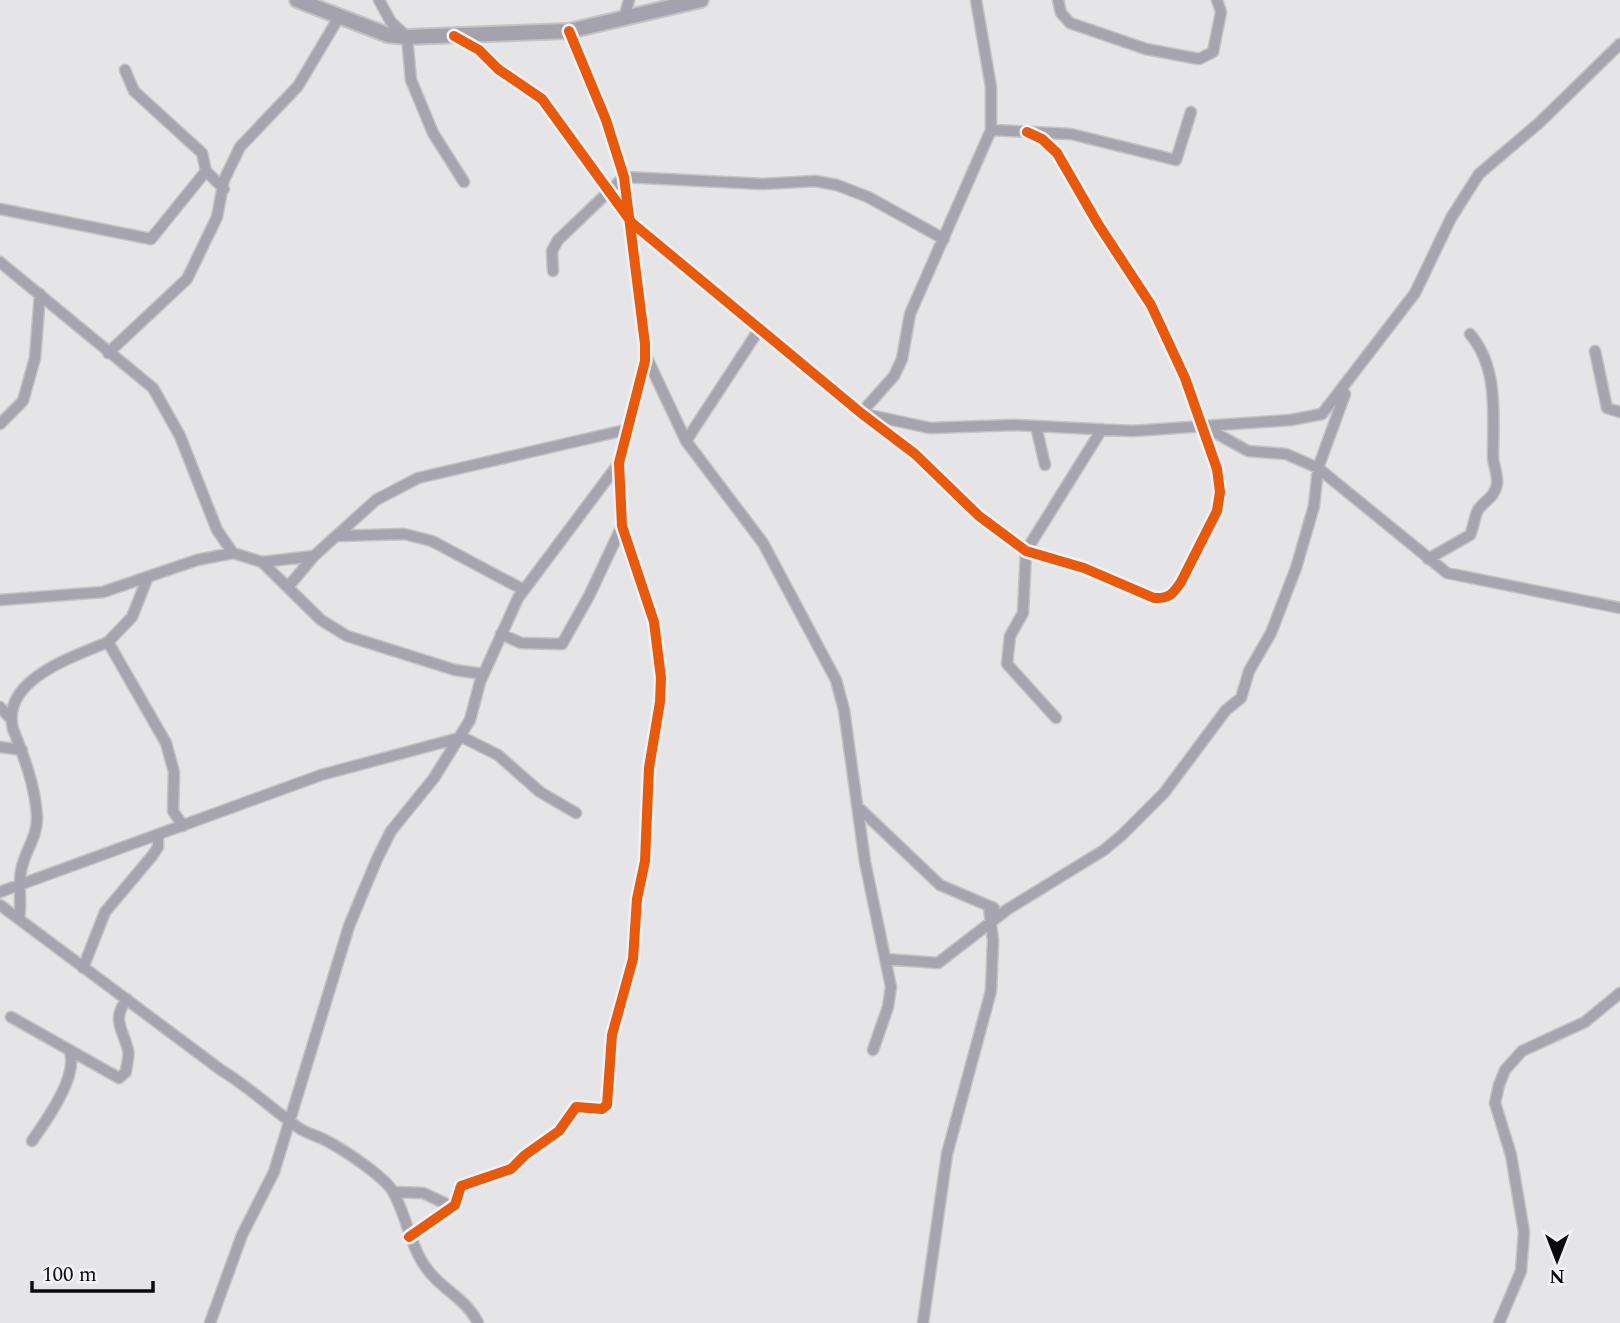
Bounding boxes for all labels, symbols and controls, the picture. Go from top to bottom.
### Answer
north arrow [1522,1225,1592,1295]
scale bar [32,1250,152,1294]
text: 100 m [42,1259,97,1291]
text: N [1549,1261,1565,1290]

